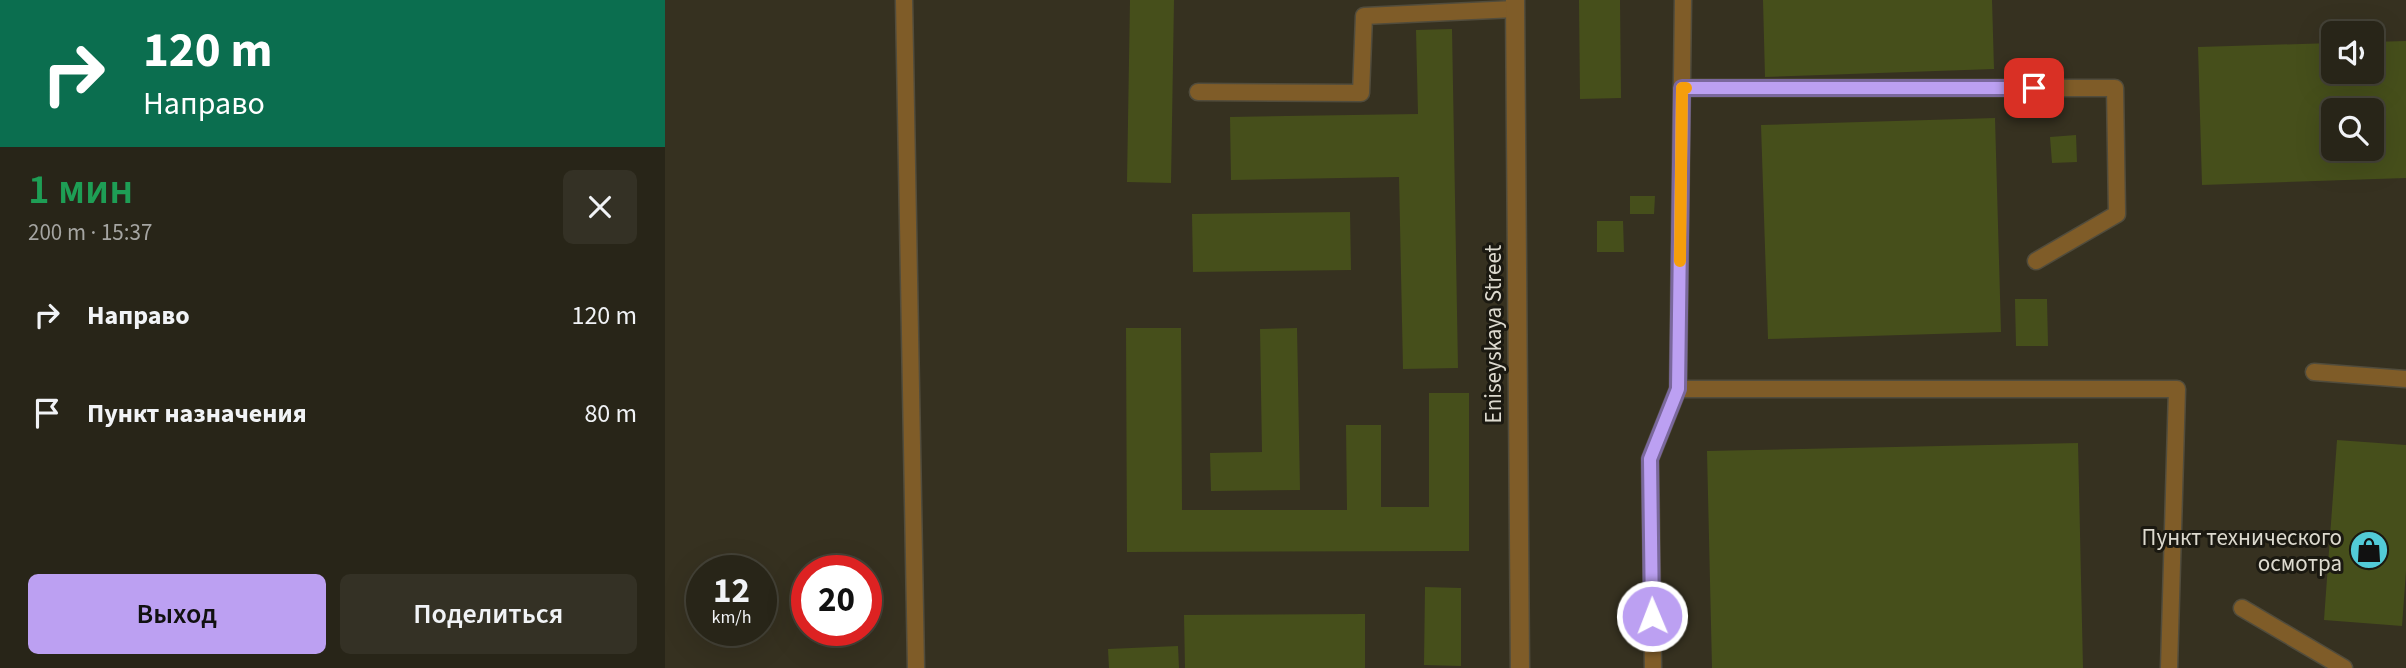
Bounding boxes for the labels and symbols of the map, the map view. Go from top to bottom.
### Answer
pin [2004,58,2064,118]
street label: Eniseyskaya Street [1477,244,1510,423]
place label: Пункт технического осмотра [2142,521,2342,580]
shop icon: Пункт технического осмотра [2348,529,2390,571]
speed limit sign: 20 [791,555,882,646]
position arrow [1615,579,1689,653]

